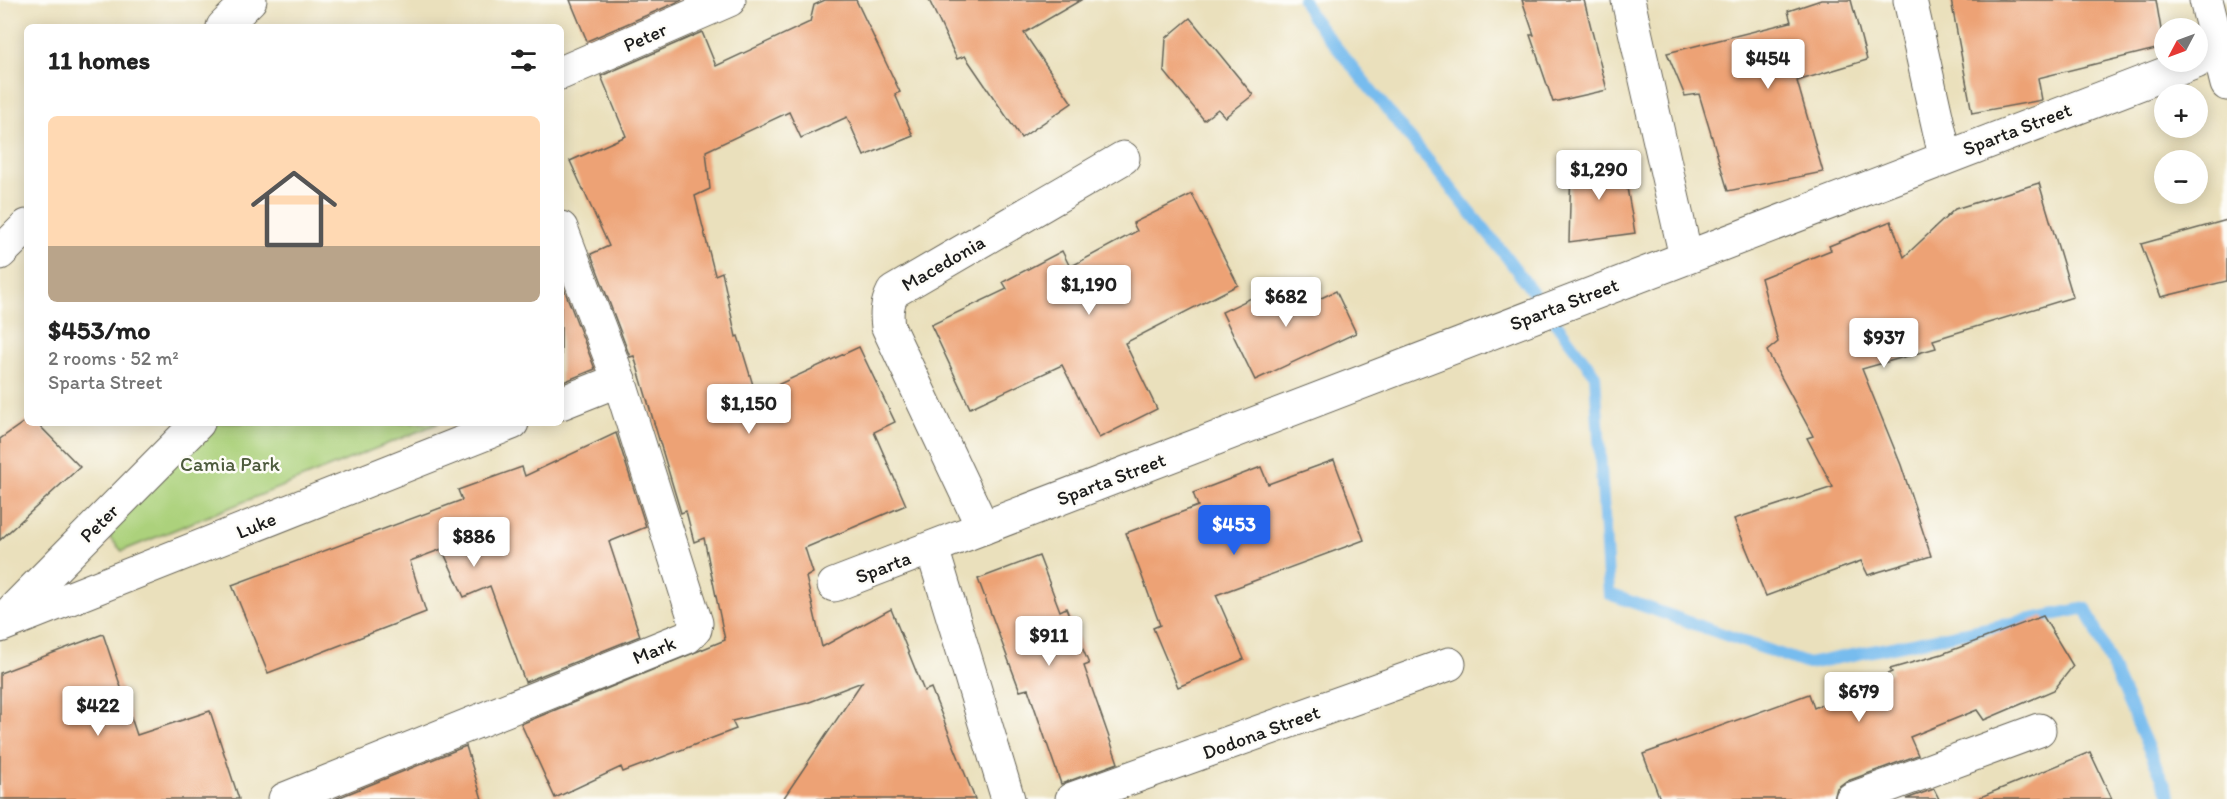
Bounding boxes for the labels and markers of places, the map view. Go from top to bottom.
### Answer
pin: $454 [1732,39,1804,90]
pin: $1,290 [1550,150,1648,201]
pin: $1,190 [1040,265,1138,316]
pin: $682 [1250,277,1322,328]
pin: $937 [1848,318,1920,369]
pin: $1,150 [700,384,798,435]
pin: $453 [1198,505,1270,556]
pin: $886 [438,517,510,568]
pin: $911 [1013,616,1085,667]
pin: $679 [1823,672,1895,723]
pin: $422 [62,686,134,737]

